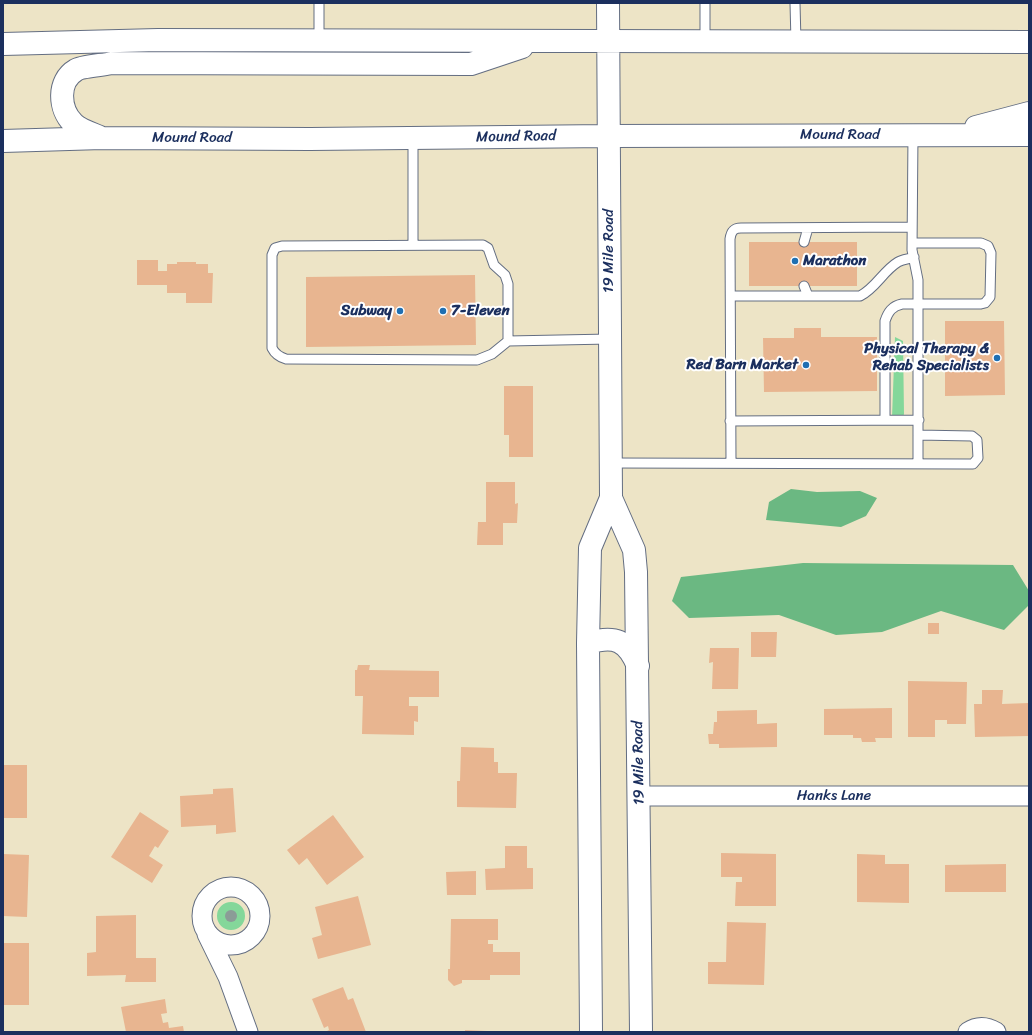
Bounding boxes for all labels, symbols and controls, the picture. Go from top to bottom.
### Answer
street label: Mound Road [800,126,880,144]
street label: Mound Road [476,127,556,147]
street label: Mound Road [152,129,232,147]
street label: 19 Mile Road [600,209,618,293]
place label: Marathon [803,252,866,270]
marker: Marathon [790,256,800,266]
place label: Subway [341,302,392,320]
place label: 7-Eleven [451,302,510,320]
marker: Subway [395,306,405,316]
marker: 7-Eleven [438,306,448,316]
place label: Physical Therapy & Rehab Specialists [864,340,989,375]
marker: Physical Therapy & Rehab Specialists [992,353,1002,363]
place label: Red Barn Market [687,356,798,374]
marker: Red Barn Market [801,360,811,370]
street label: 19 Mile Road [629,721,649,805]
street label: Hanks Lane [797,787,871,805]

